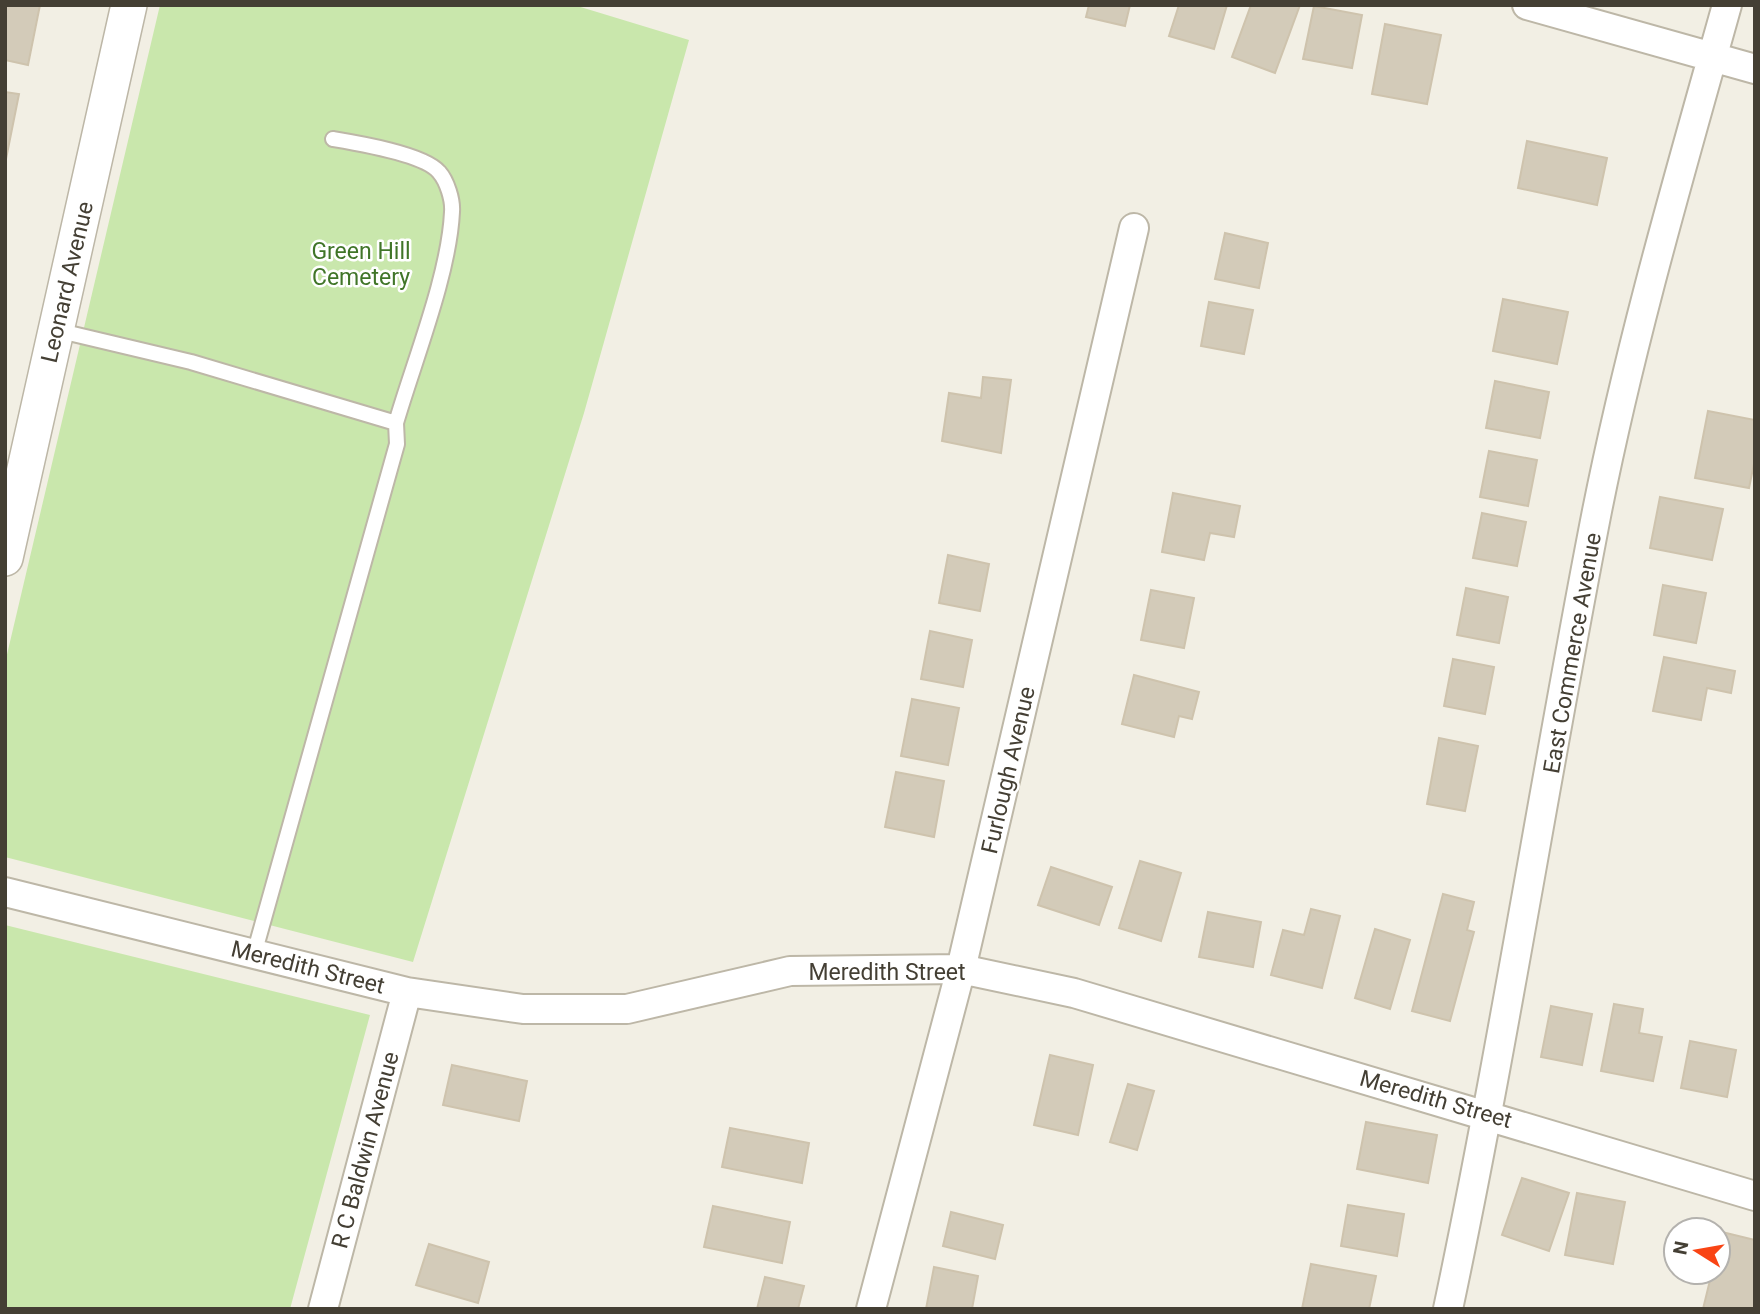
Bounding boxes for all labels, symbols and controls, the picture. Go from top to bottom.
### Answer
street label: Leonard Avenue [36,199,99,365]
park label: Green Hill Cemetery [311,238,411,291]
street label: East Commerce Avenue [1538,531,1607,776]
street label: Furlough Avenue [976,684,1041,856]
street label: Meredith Street [228,935,387,1000]
street label: Meredith Street [808,959,966,986]
street label: R C Baldwin Avenue [326,1049,405,1251]
street label: Meredith Street [1357,1065,1515,1134]
north arrow [1662,1216,1732,1286]
text: N [1668,1239,1693,1257]

